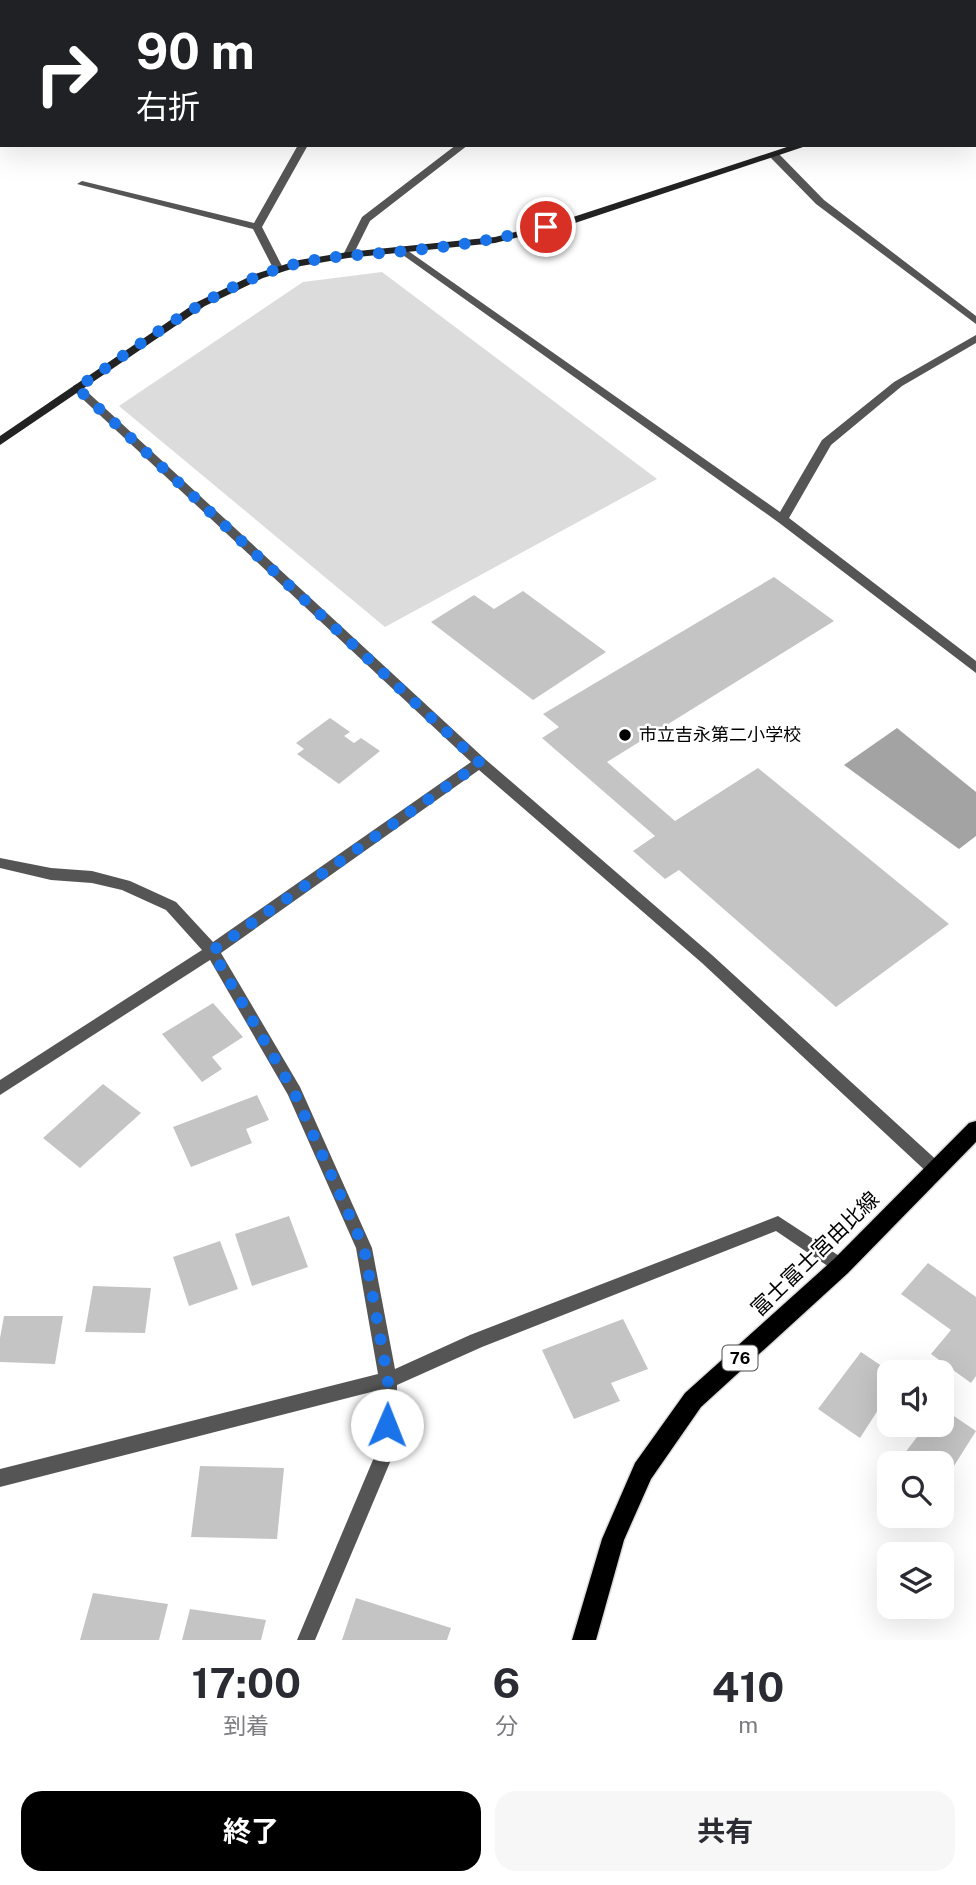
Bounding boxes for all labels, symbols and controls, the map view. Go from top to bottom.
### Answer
text: 90 m [136,22,255,80]
icon: right [21,28,112,119]
text: 右折 [136,88,200,125]
pin [516,197,576,257]
icon: arrive [527,208,565,246]
place label: 市立吉永第二小学校 [639,724,801,745]
marker: 市立吉永第二小学校 [617,727,633,743]
street label: 富士富士宮由比線 [746,1186,884,1321]
road number: 76 [722,1346,758,1370]
map controls [877,1360,954,1619]
button: sound [877,1360,954,1437]
position arrow [350,1388,424,1462]
button: search [877,1451,954,1528]
button: layers [877,1542,954,1619]
text: 17:00 [192,1658,301,1707]
text: 6 [493,1658,520,1707]
text: 410 [712,1662,784,1711]
text: m [738,1711,758,1738]
text: 到着 [223,1712,269,1739]
text: 分 [495,1712,518,1739]
button: 終了 [21,1791,481,1871]
button: 共有 [495,1791,955,1871]

